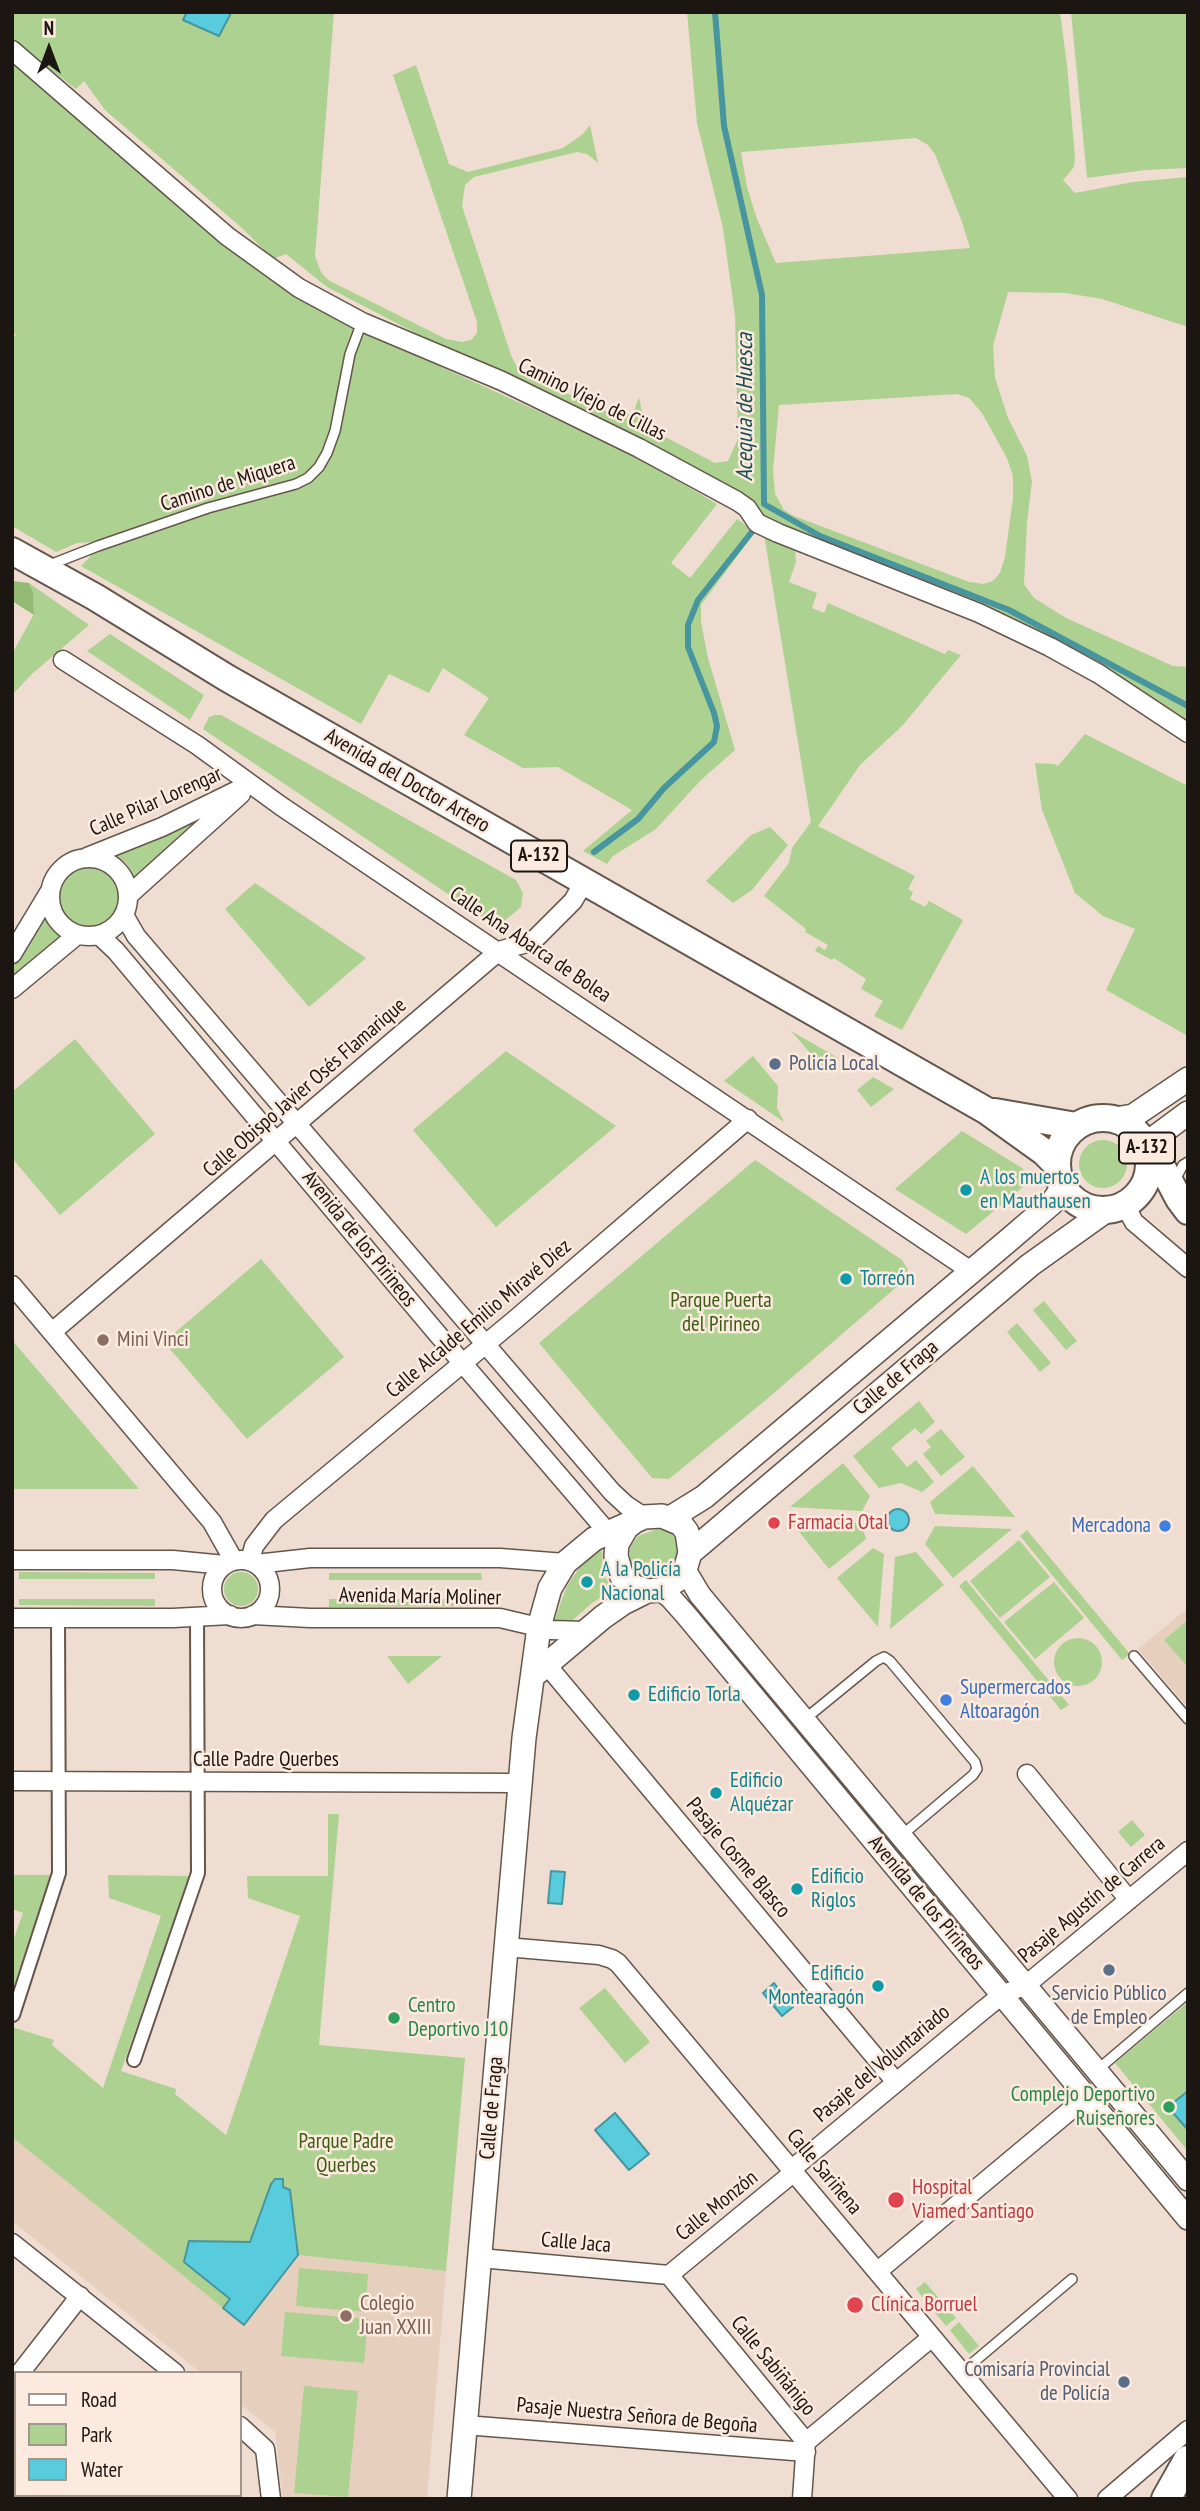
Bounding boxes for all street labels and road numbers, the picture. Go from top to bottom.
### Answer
street label: Camino Viejo de Cillas [514,353,670,447]
street label: Camino de Miquera [158,450,298,518]
street label: Avenida del Doctor Artero [320,723,494,839]
street label: Calle Pilar Lorengar [86,762,226,842]
road number: A-132 [511,841,567,872]
street label: Calle Ana Abarca de Bolea [444,882,616,1008]
street label: Calle Obispo Javier Osés Flamarique [198,993,412,1183]
road number: A-132 [1119,1132,1175,1164]
street label: Avenida de los Pirineos [296,1166,422,1312]
street label: Calle Alcalde Emilio Miravé Díez [381,1234,577,1404]
street label: Calle de Fraga [848,1335,944,1421]
street label: Avenida María Moliner [339,1583,501,1611]
street label: Calle Padre Querbes [193,1747,339,1773]
street label: Pasaje Cosme Blasco [680,1793,796,1923]
street label: Avenida de los Pirineos [862,1831,990,1975]
street label: Pasaje Agustín de Carrera [1014,1831,1170,1969]
street label: Pasaje del Voluntariado [809,2000,955,2128]
street label: Calle de Fraga [475,2056,509,2160]
street label: Calle Sariñena [781,2124,867,2220]
street label: Calle Monzón [671,2165,763,2247]
street label: Calle Jaca [540,2227,612,2259]
street label: Calle Sabiñánigo [725,2311,821,2421]
street label: Pasaje Nuestra Señora de Begoña [515,2393,759,2439]

